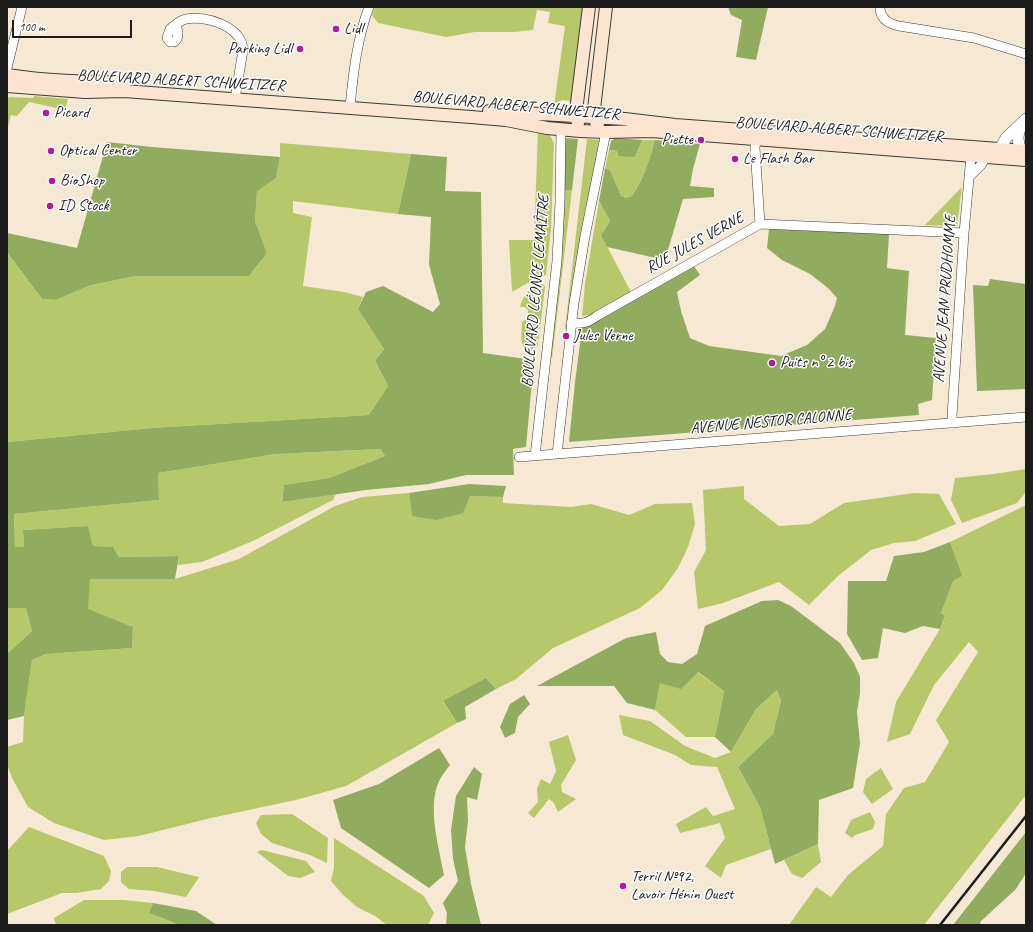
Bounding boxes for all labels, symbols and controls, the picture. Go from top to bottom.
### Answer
scale bar [14,12,134,38]
text: 100 m [19,19,45,35]
place label: Lidl [344,19,363,39]
marker: Lidl [331,24,341,34]
place label: Parking Lidl [228,39,292,59]
marker: Parking Lidl [295,44,305,54]
street label: BOULEVARD ALBERT SCHWEITZER [77,66,285,96]
street label: BOULEVARD ALBERT SCHWEITZER [412,87,620,125]
place label: Picard [54,103,89,123]
marker: Picard [41,108,51,118]
street label: BOULEVARD ALBERT SCHWEITZER [735,113,943,147]
place label: Piette [661,130,693,150]
marker: Piette [696,135,706,145]
place label: Optical Center [59,141,137,161]
marker: Optical Center [46,146,56,156]
place label: Le Flash Bar [743,149,814,169]
marker: Le Flash Bar [730,154,740,164]
place label: BioShop [60,171,104,191]
marker: BioShop [47,176,57,186]
street label: BOULEVARD LÉONCE LEMAÎTRE [518,194,554,388]
place label: ID Stock [58,196,108,216]
marker: ID Stock [45,201,55,211]
street label: RUE JULES VERNE [643,208,747,278]
street label: AVENUE JEAN PRUDHOMME [930,215,960,383]
place label: Jules Verne [574,326,633,346]
marker: Jules Verne [561,331,571,341]
place label: Puits n° 2 bis [780,353,853,373]
marker: Puits n° 2 bis [767,358,777,368]
street label: AVENUE NESTOR CALONNE [689,405,853,439]
place label: Terril №92, Lavoir Hénin Ouest [631,867,733,905]
marker: Terril №92, Lavoir Hénin Ouest [618,881,628,891]

